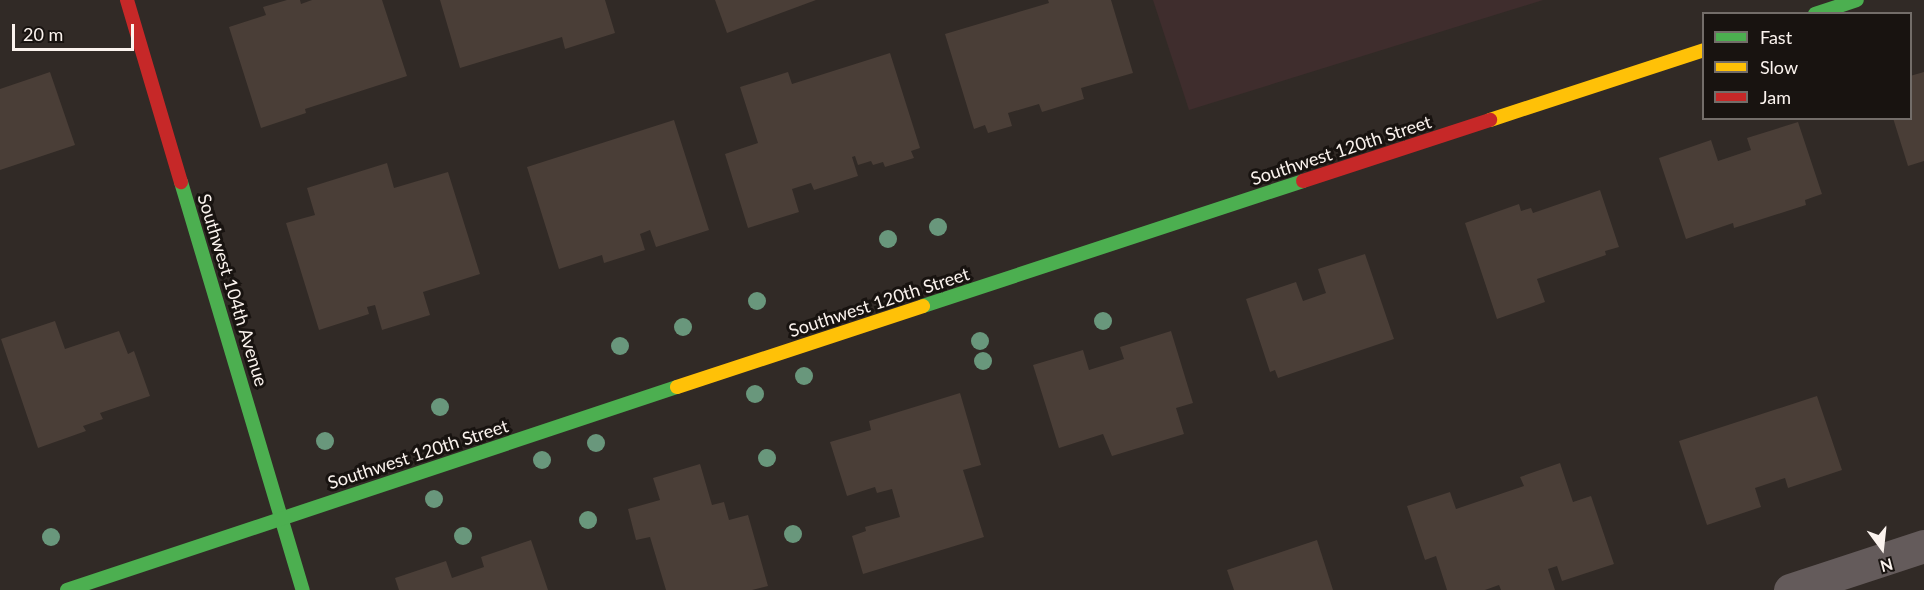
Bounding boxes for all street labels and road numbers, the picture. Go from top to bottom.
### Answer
street label: Southwest 120th Street [1248,111,1434,189]
street label: Southwest 104th Avenue [193,191,273,389]
street label: Southwest 120th Street [786,263,972,341]
street label: Southwest 120th Street [325,415,511,493]

